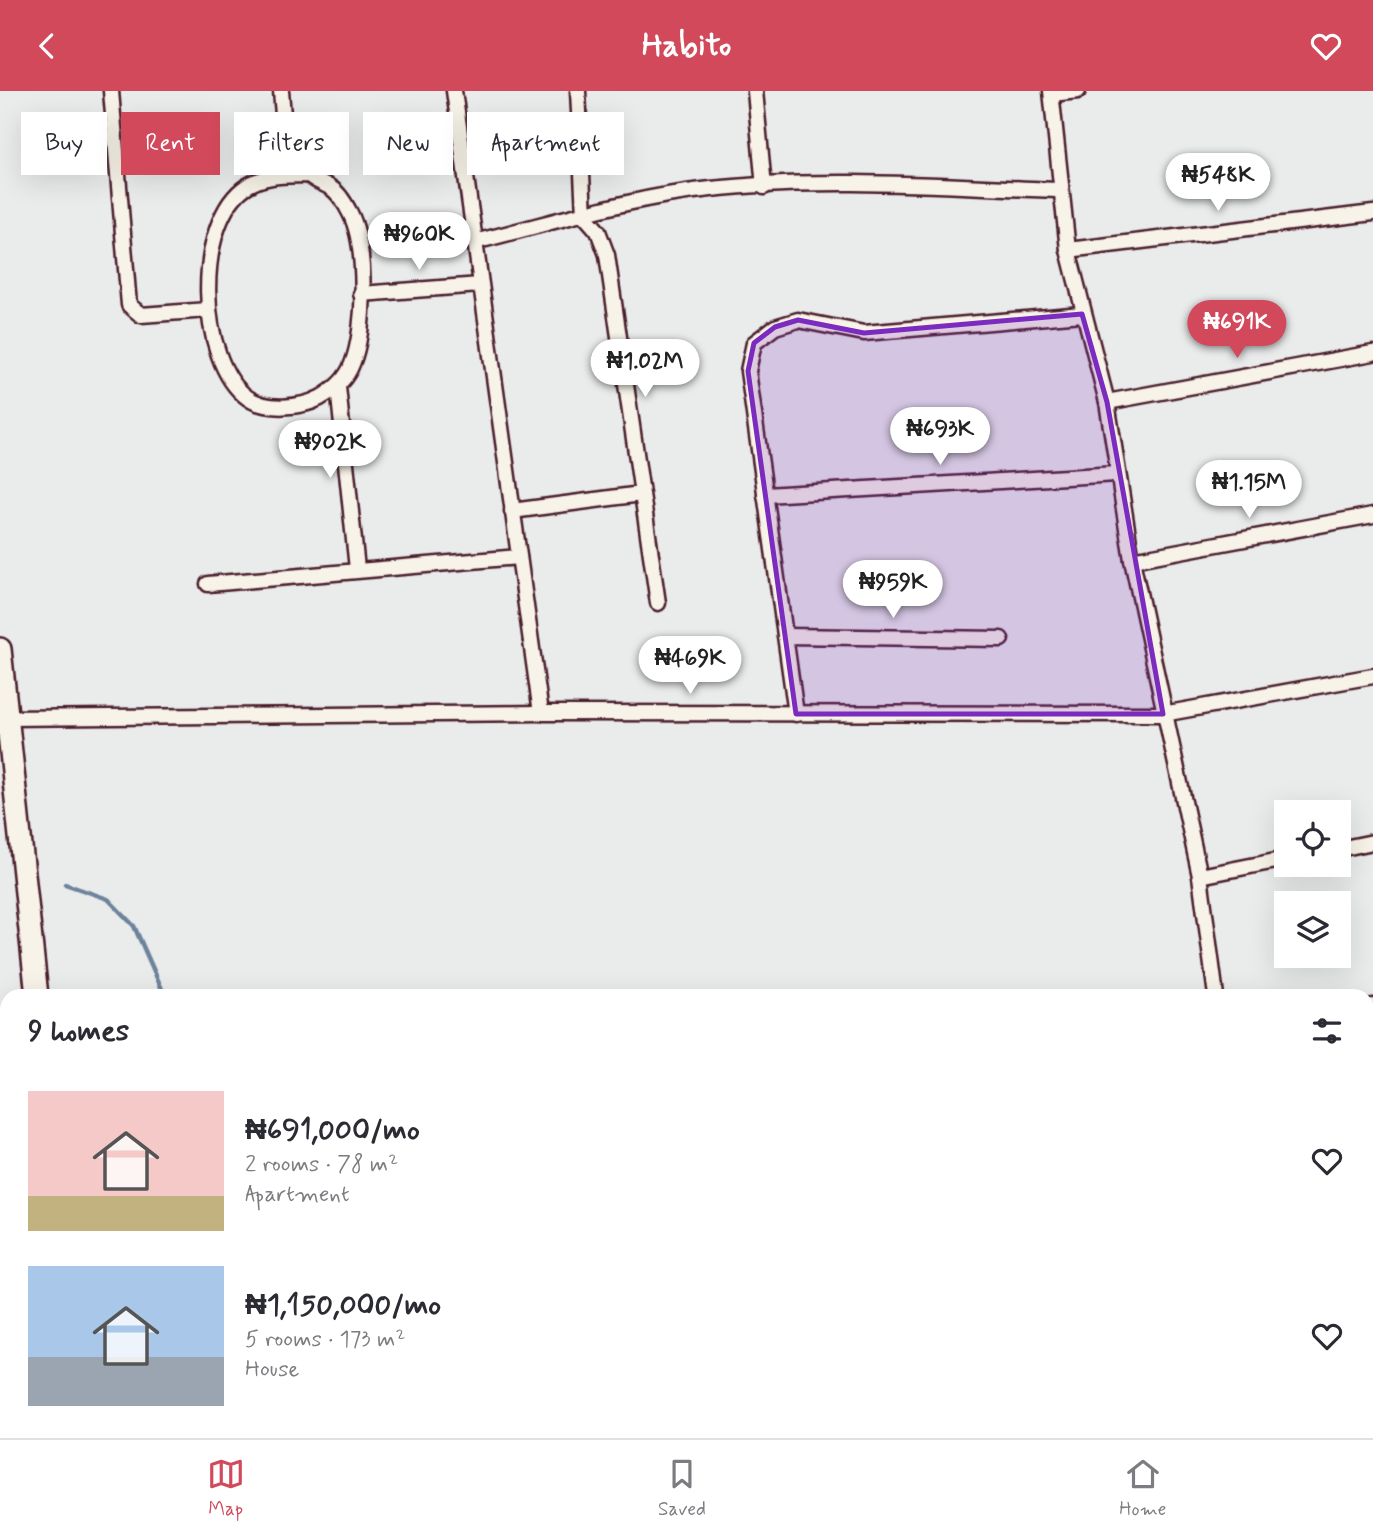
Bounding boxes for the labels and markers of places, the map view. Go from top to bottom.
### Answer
pin: ₦548K [1169,153,1267,213]
pin: ₦960K [370,213,468,272]
pin: ₦691K [1188,301,1286,360]
pin: ₦1.02M [588,339,702,399]
pin: ₦693K [891,407,989,467]
pin: ₦902K [281,421,379,480]
pin: ₦1.15M [1192,461,1306,520]
pin: ₦959K [844,561,942,620]
pin: ₦469K [641,637,739,696]

